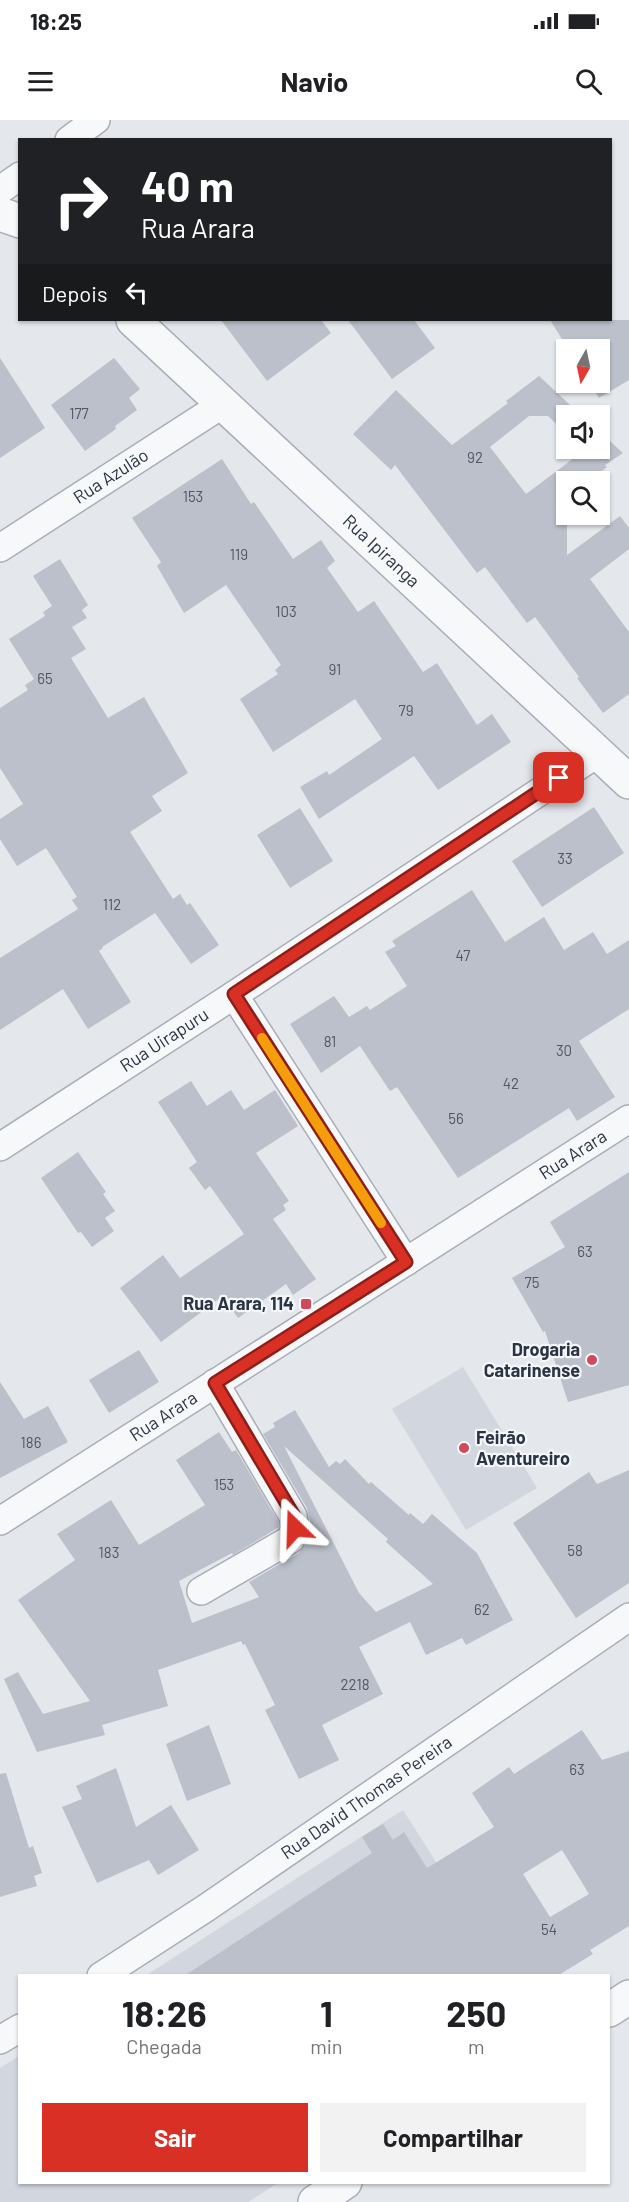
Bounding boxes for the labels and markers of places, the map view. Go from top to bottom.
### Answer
pin [533,752,584,803]
place label: Rua Arara, 114 [183,1292,294,1314]
marker: Rua Arara, 114 [299,1297,313,1311]
place label: Drogaria Catarinense [484,1338,580,1381]
marker: Drogaria Catarinense [585,1353,599,1367]
place label: Feirão Aventureiro [476,1426,570,1469]
marker: Feirão Aventureiro [457,1441,471,1455]

